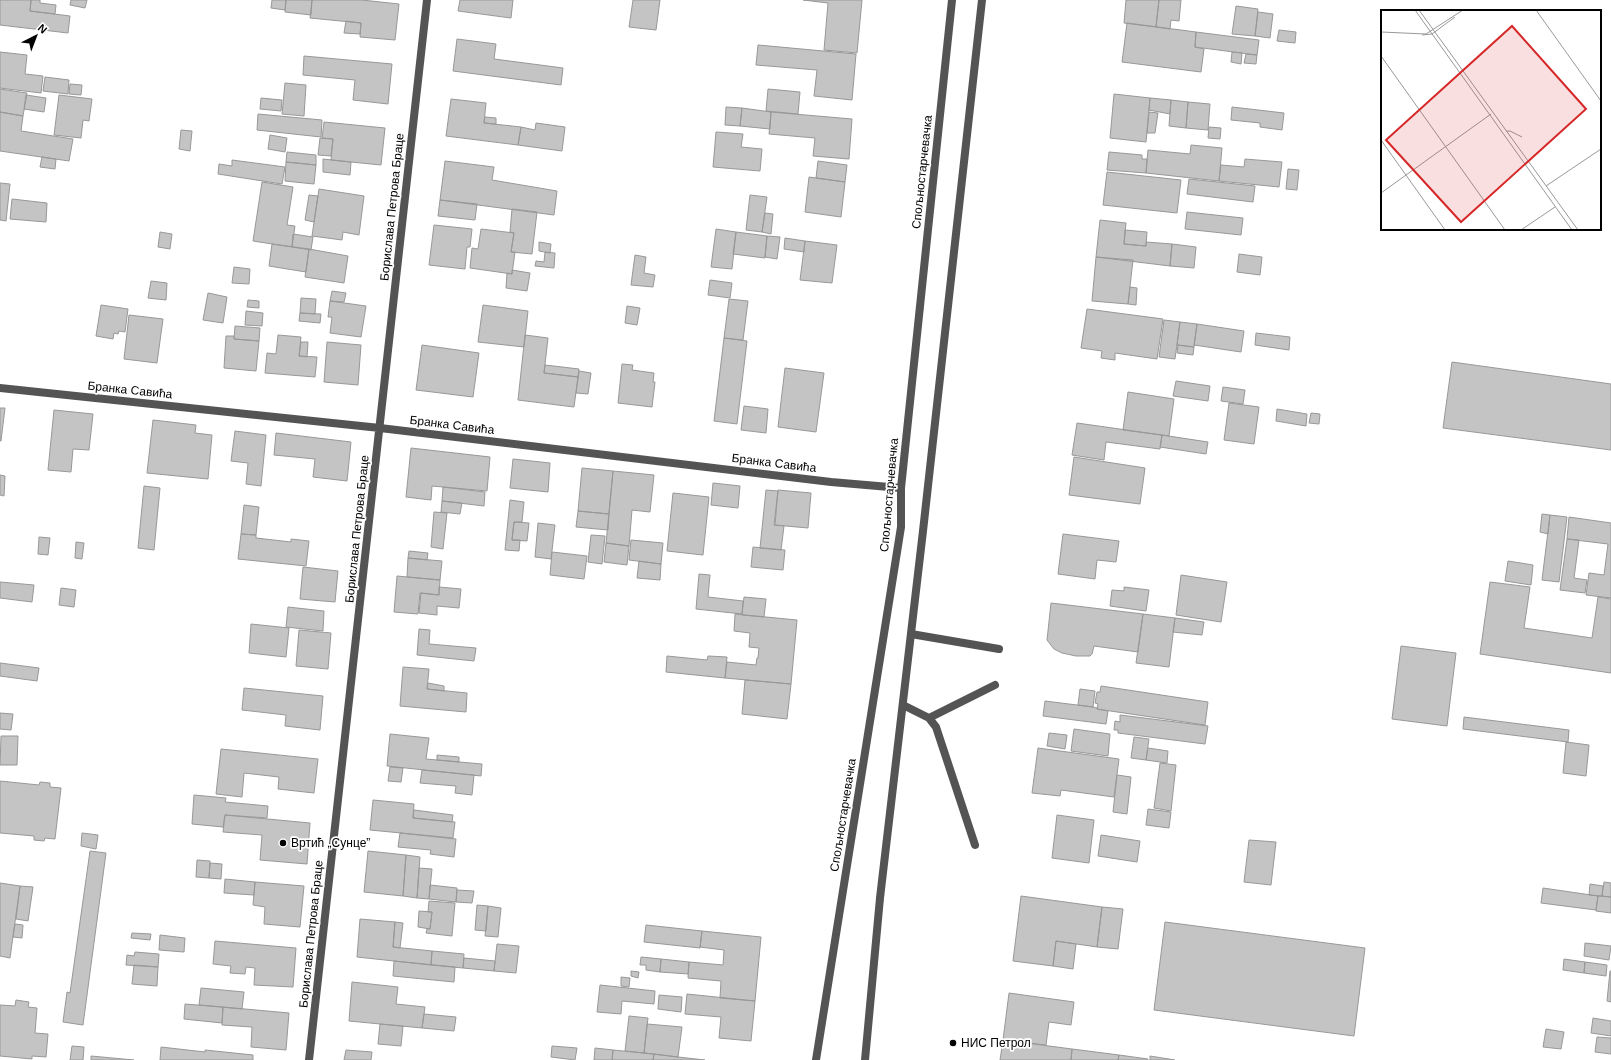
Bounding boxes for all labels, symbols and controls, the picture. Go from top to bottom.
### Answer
inset map [1381,10,1601,230]
north arrow [16,16,56,56]
text: N [36,21,50,36]
street label: Спољностарчевачка [909,114,935,230]
street label: Борислава Петрова Браце [377,132,407,282]
street label: Бранка Савића [87,379,173,401]
street label: Бранка Савића [409,413,495,437]
street label: Спољностарчевачка [877,437,901,553]
street label: Бранка Савића [731,451,817,475]
street label: Борислава Петрова Браце [342,454,372,604]
street label: Спољностарчевачка [827,757,859,873]
place label: Вртић „Сунце” [291,836,370,850]
marker: Вртић „Сунце” [278,838,288,848]
street label: Борислава Петрова Браце [296,859,326,1009]
place label: НИС Петрол [961,1036,1031,1050]
marker: НИС Петрол [948,1038,958,1048]

